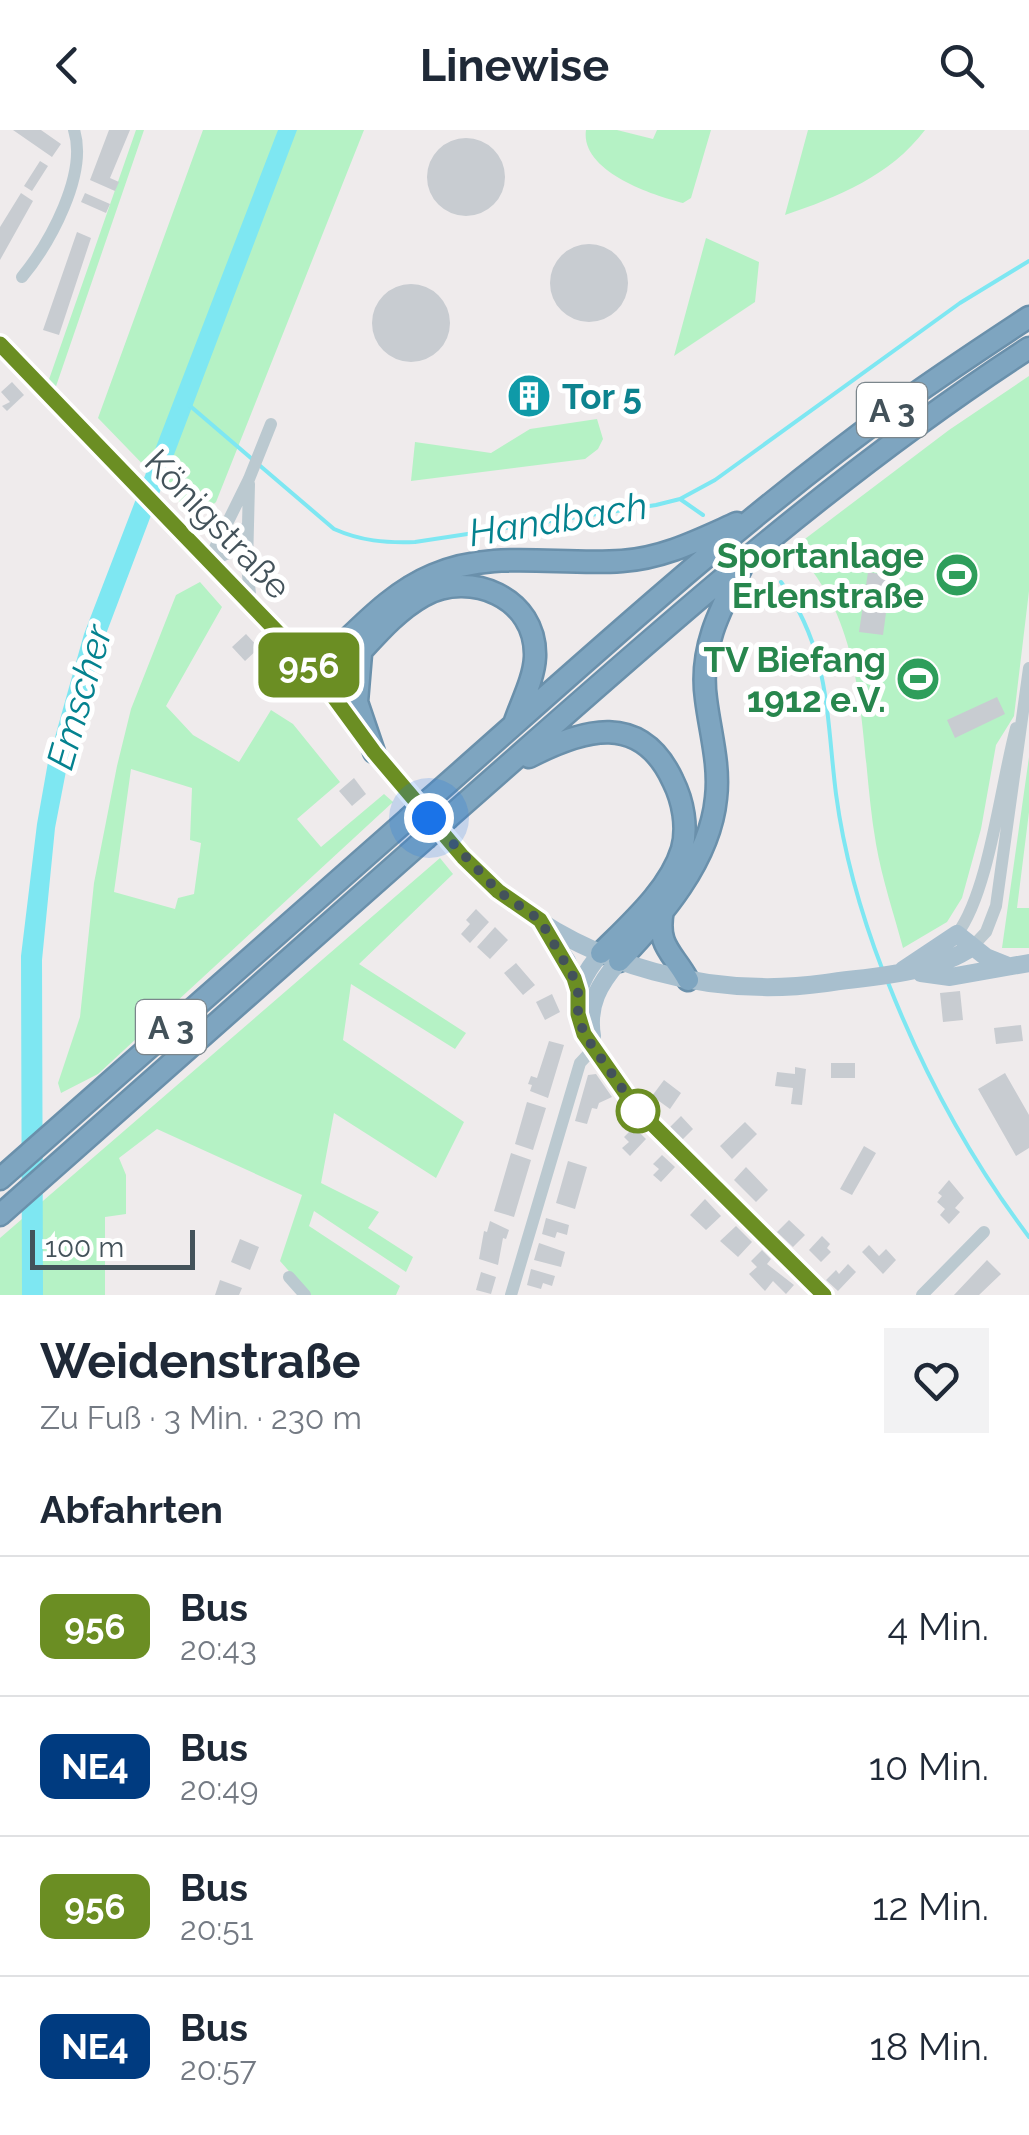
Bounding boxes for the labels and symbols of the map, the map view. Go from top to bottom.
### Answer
building icon: Tor 5 [506,373,552,419]
place label: Tor 5 [562,376,642,417]
road number: A 3 [857,383,927,437]
street label: Königstraße [137,441,299,607]
water label: Handbach [466,483,650,555]
place label: Sportanlage Erlenstraße [717,535,924,616]
sports icon: Sportanlage Erlenstraße [934,552,980,598]
water label: Emscher [37,618,122,774]
line badge: 956 [252,632,366,698]
place label: TV Biefang 1912 e.V. [704,639,886,720]
sports icon: TV Biefang 1912 e.V. [895,656,941,702]
your location [404,793,454,843]
road number: A 3 [136,1000,206,1054]
unlabelled marker [617,1090,659,1132]
scale bar [30,1225,195,1270]

